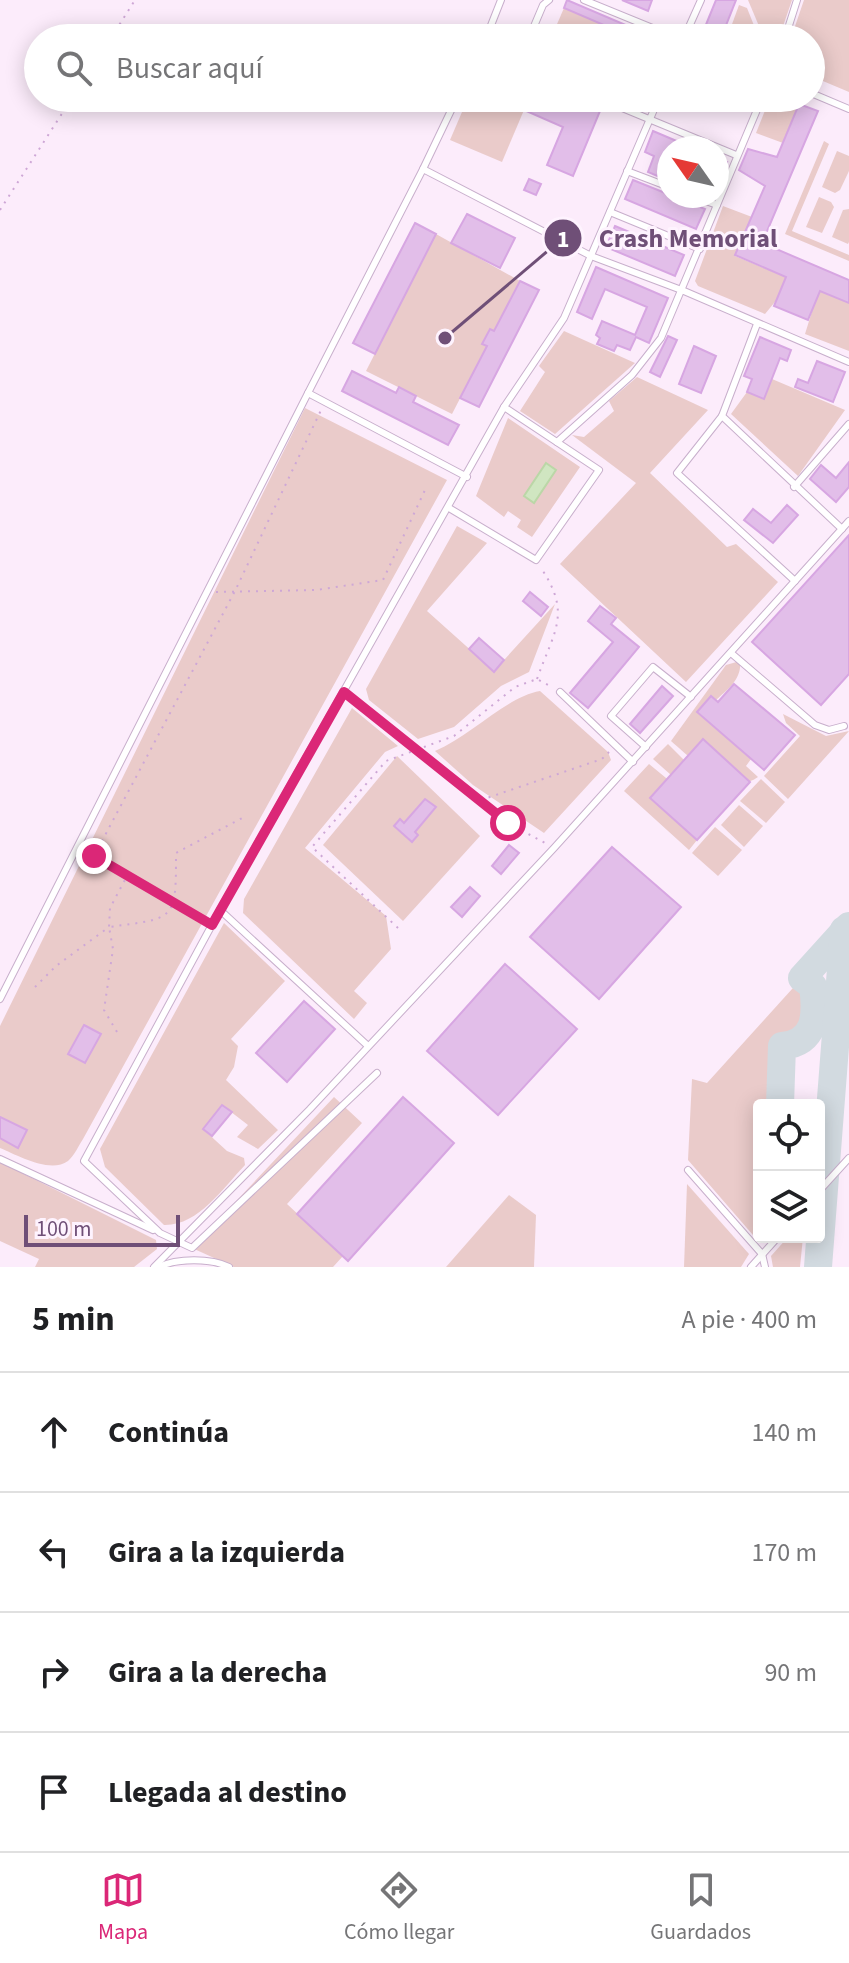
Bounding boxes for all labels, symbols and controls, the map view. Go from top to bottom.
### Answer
search box [24,24,825,112]
icon: search [52,46,96,90]
text: Buscar aquí [116,47,263,90]
north arrow [657,136,729,208]
callout: Crash Memorial [543,213,793,263]
text: Crash Memorial [599,220,778,257]
text: 1 [557,222,569,257]
route start [490,805,526,841]
route end [76,838,112,874]
map controls [753,1099,825,1243]
button: locate [753,1099,825,1171]
button: layers [753,1171,825,1243]
scale bar [24,1211,180,1247]
text: 100 m [36,1213,91,1245]
text: 5 min [32,1295,115,1344]
text: A pie · 400 m [682,1301,817,1338]
icon: ahead [32,1410,76,1454]
text: Continúa [108,1411,229,1454]
text: 140 m [751,1414,817,1451]
icon: left [32,1530,76,1574]
text: Gira a la izquierda [108,1531,345,1574]
text: 170 m [751,1534,817,1571]
icon: right [32,1650,76,1694]
text: Gira a la derecha [108,1651,327,1694]
text: 90 m [764,1654,817,1691]
icon: arrive [32,1770,76,1814]
text: Llegada al destino [108,1771,347,1814]
tab: Mapa [98,1868,148,1948]
tab: Cómo llegar [344,1868,454,1948]
tab: Guardados [650,1868,751,1948]

